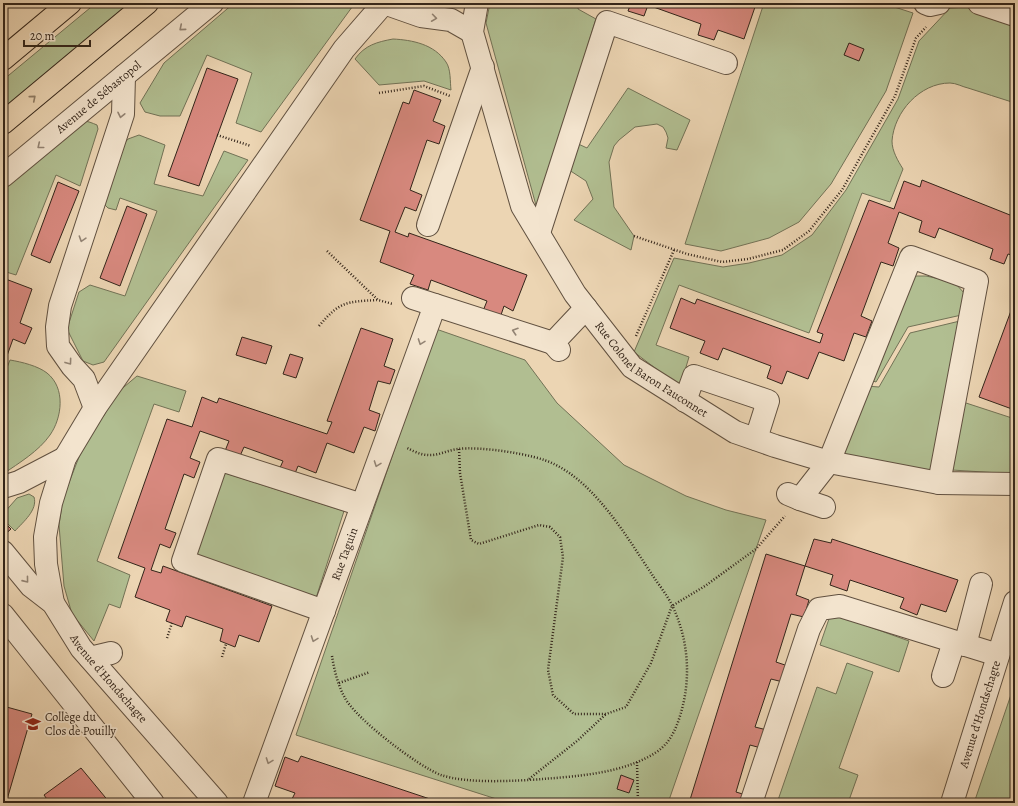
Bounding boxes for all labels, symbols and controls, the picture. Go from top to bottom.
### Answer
one-way arrow [431,13,437,22]
scale bar [24,22,90,48]
one-way arrow [179,24,187,31]
text: 20 m [30,28,54,44]
street label: Avenue de Sébastopol [52,57,144,137]
one-way arrow [28,96,36,103]
one-way arrow [118,112,126,118]
one-way arrow [38,141,45,148]
one-way arrow [78,235,87,242]
street label: Rue Colonel Baron Fauconnet [591,318,711,421]
one-way arrow [512,327,519,336]
one-way arrow [418,338,426,345]
one-way arrow [64,358,72,365]
one-way arrow [373,461,382,468]
street label: Rue Taguin [328,525,362,583]
one-way arrow [21,575,28,582]
street label: Avenue d'Hondschagte [66,630,151,726]
one-way arrow [310,635,318,642]
street label: Avenue d'Hondschagte [955,658,1004,771]
place label: Collège du Clos de Pouilly [45,709,117,739]
school or university icon: Collège du Clos de Pouilly [24,715,42,733]
one-way arrow [266,758,274,765]

